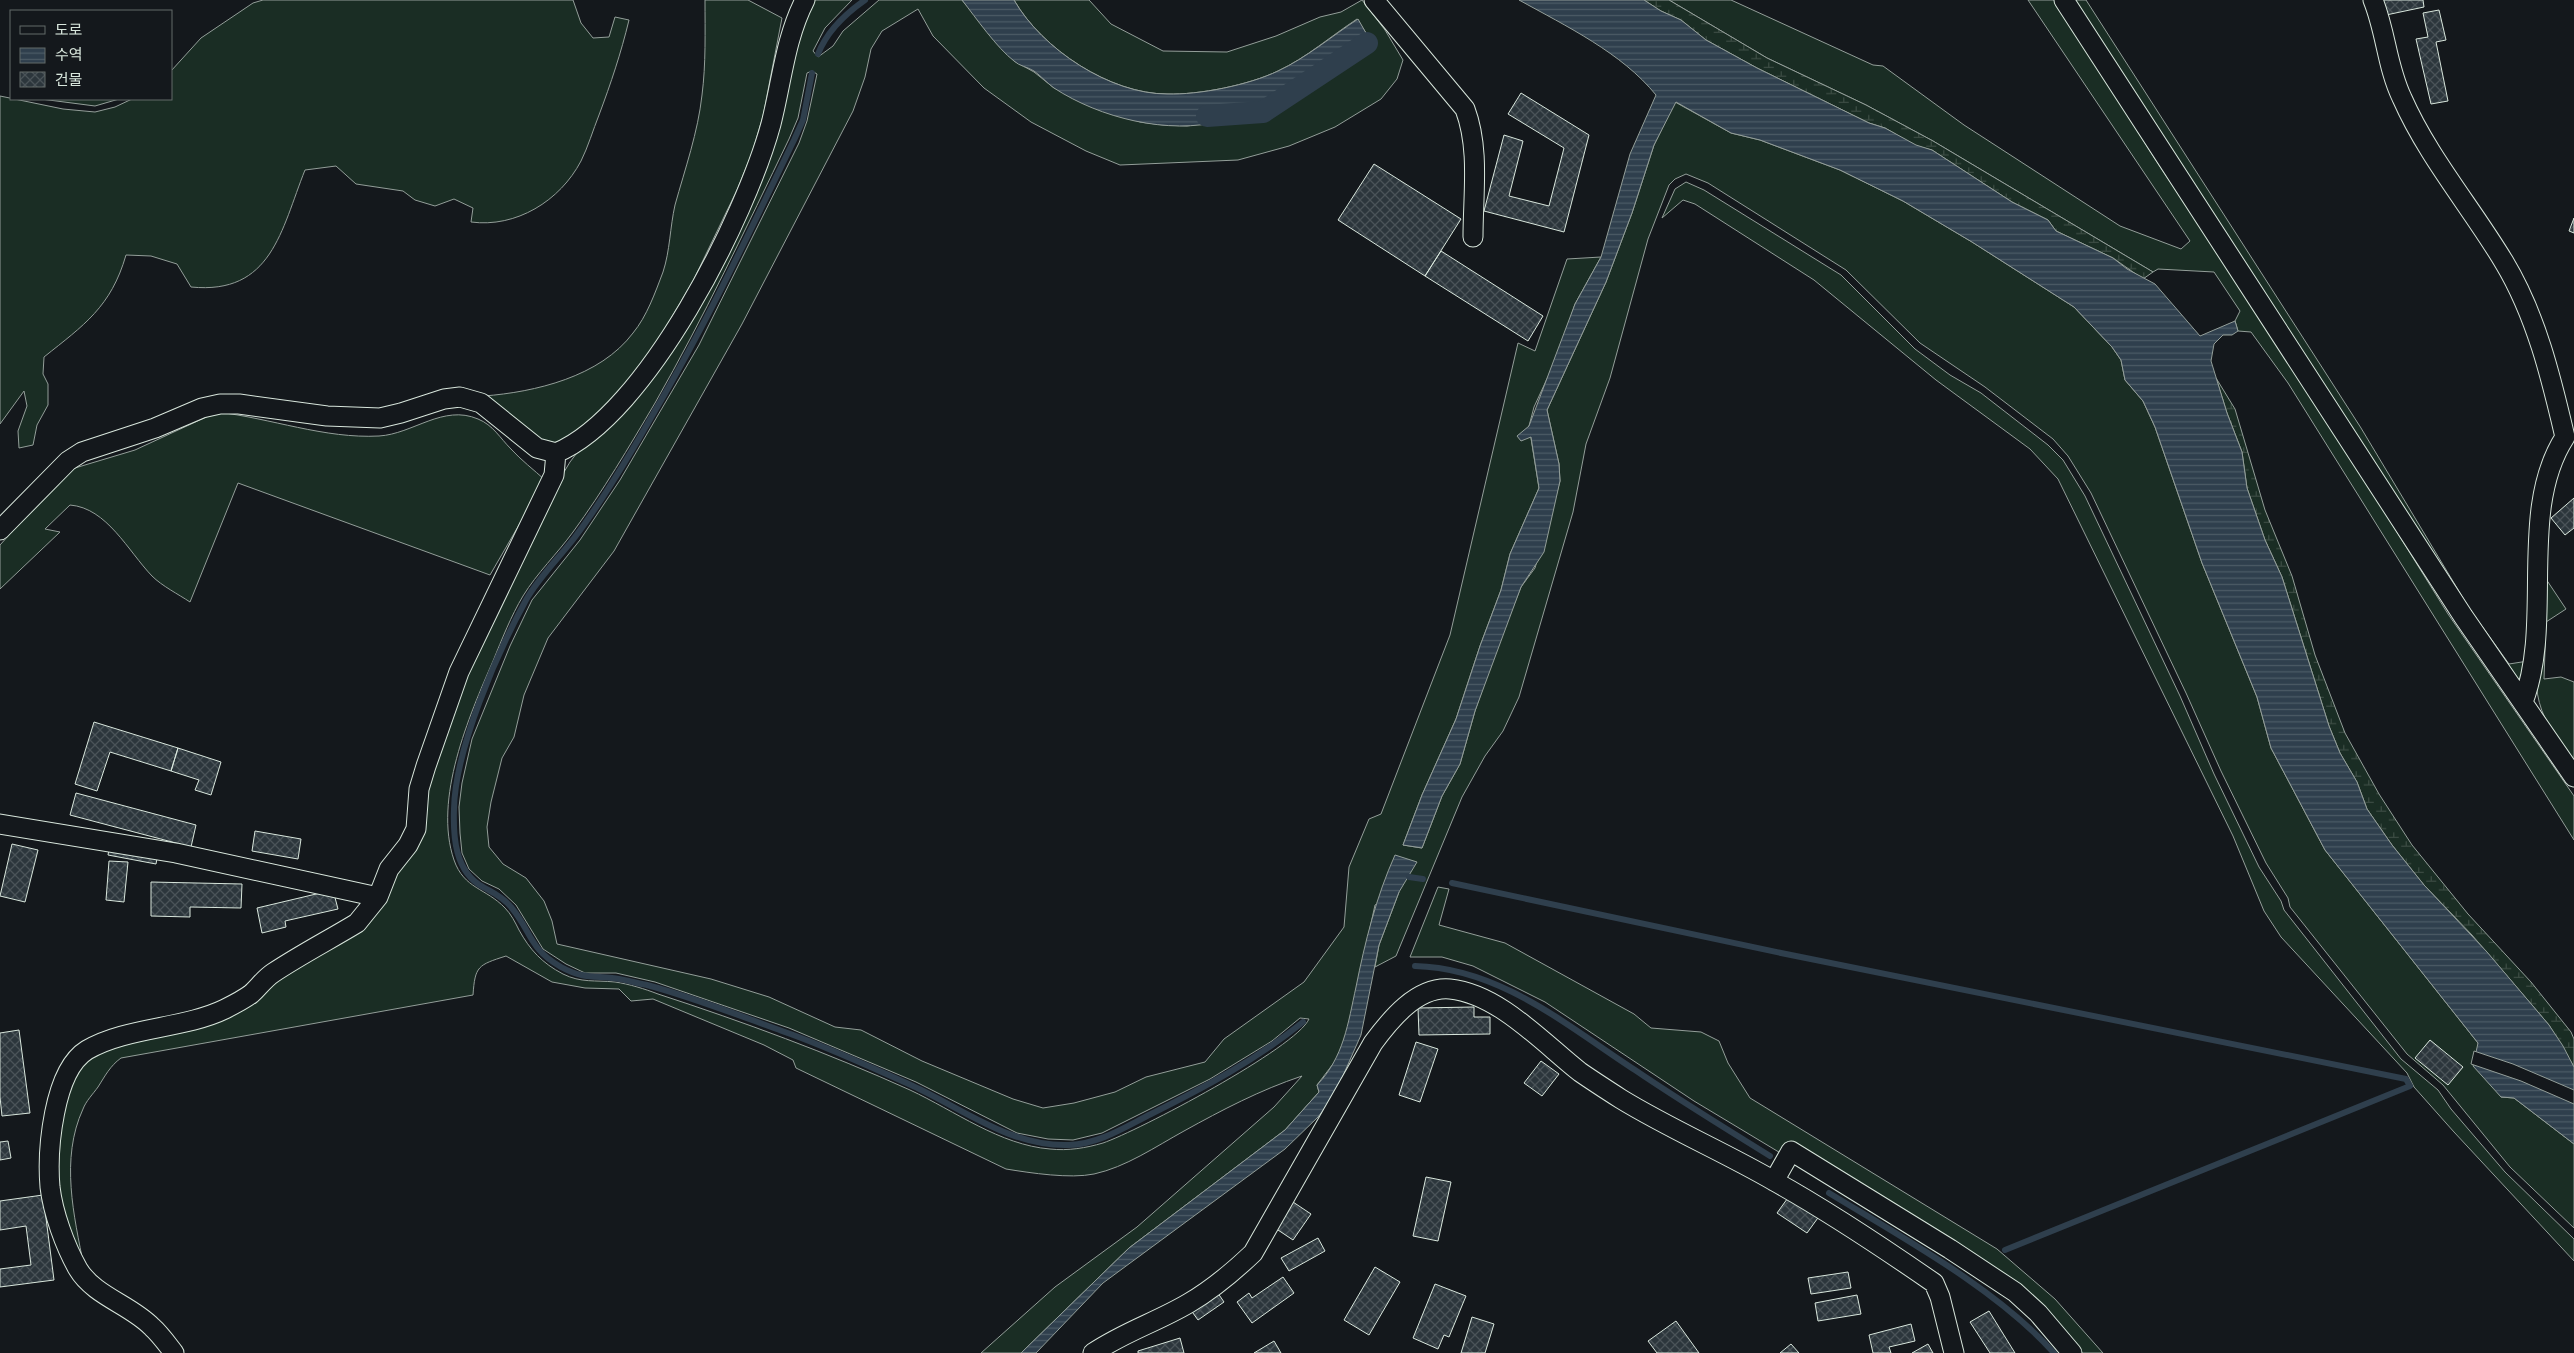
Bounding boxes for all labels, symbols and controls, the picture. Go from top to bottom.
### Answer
legend [10,10,172,100]
text: 도로 [55,21,83,38]
text: 수역 [55,46,83,63]
text: 건물 [55,71,83,88]

